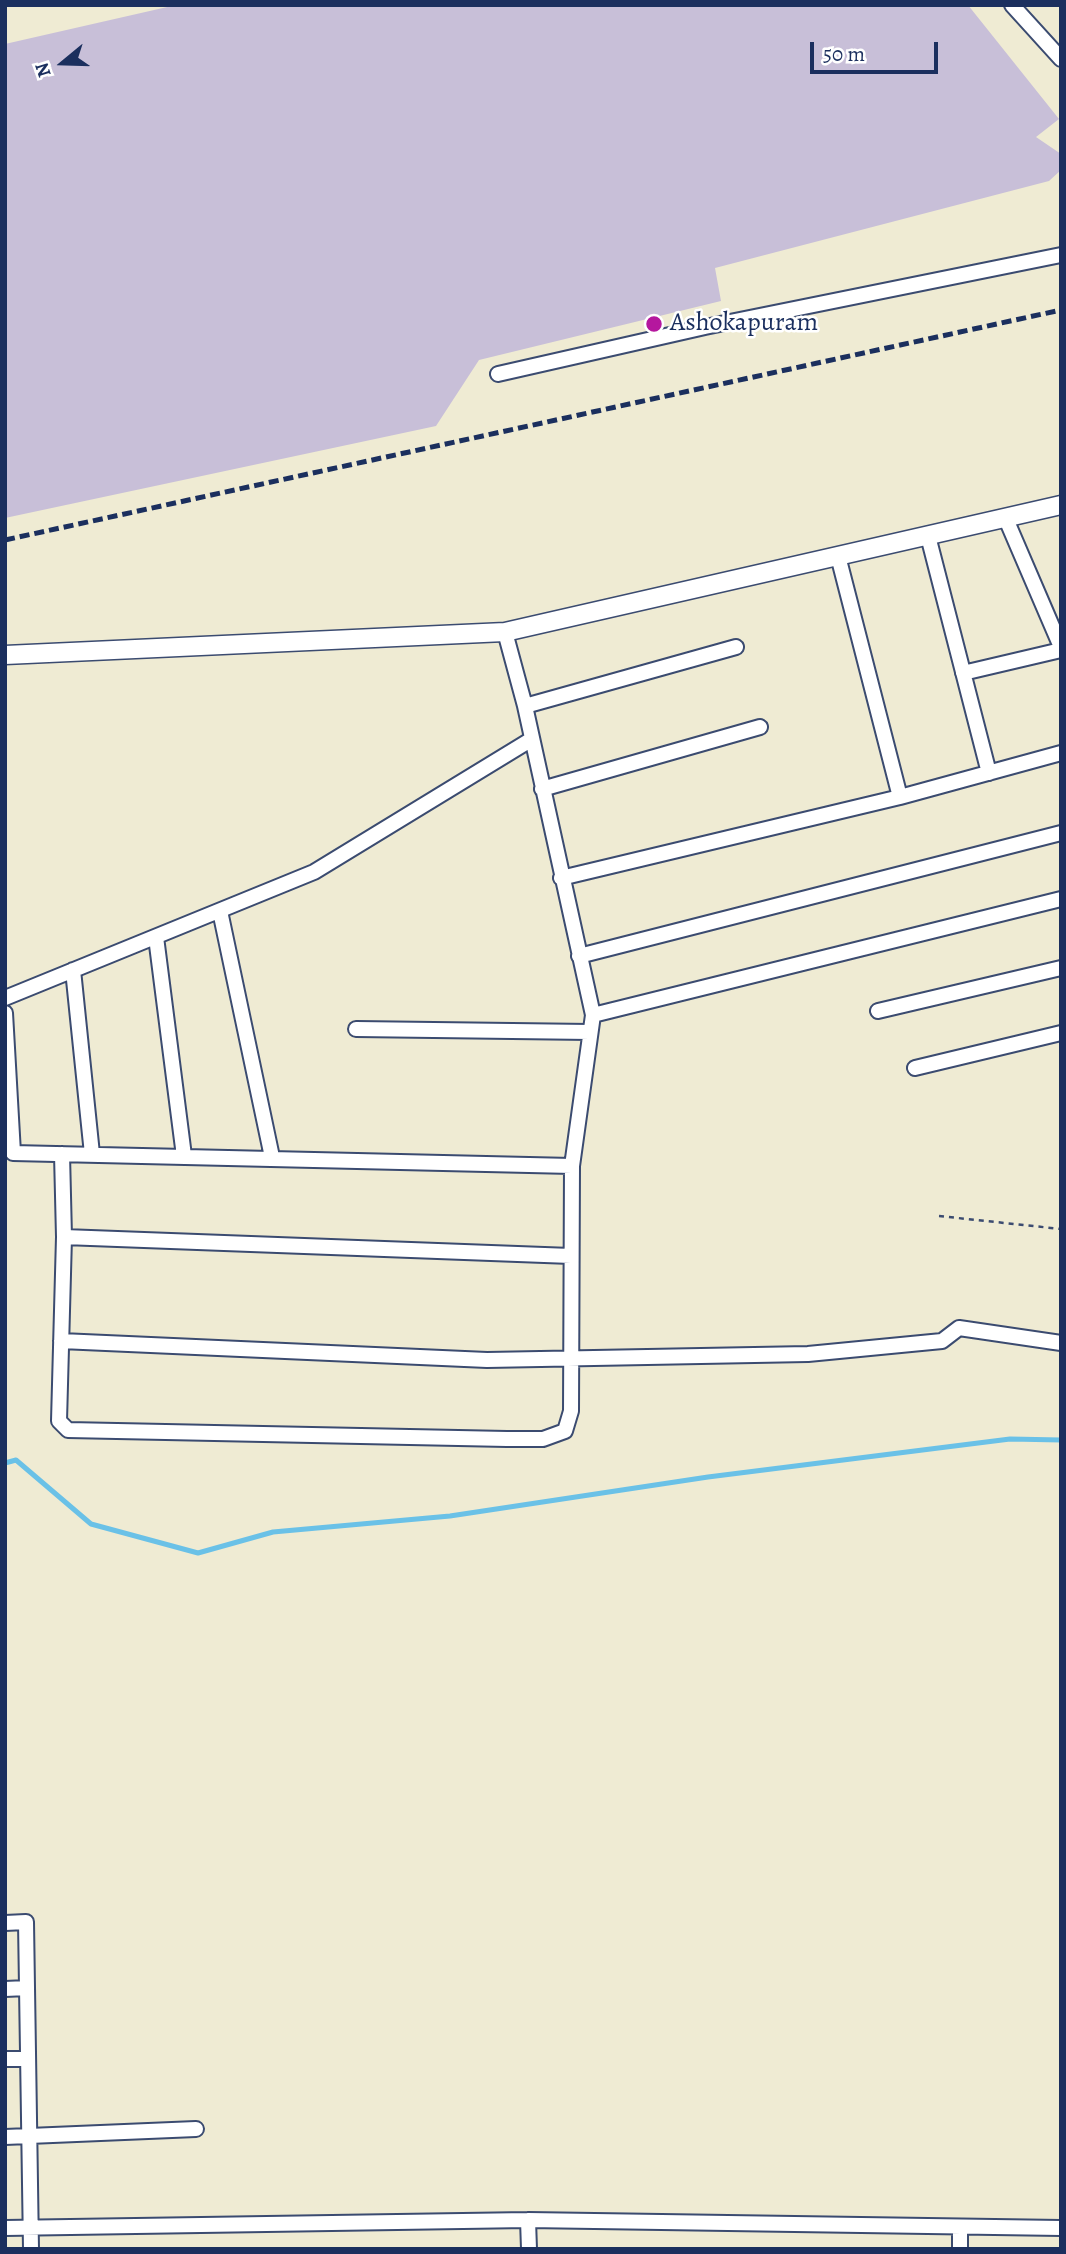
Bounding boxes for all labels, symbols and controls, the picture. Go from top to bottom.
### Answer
north arrow [28,28,98,98]
scale bar [814,28,942,72]
text: 50 m [823,40,865,68]
text: N [29,59,58,81]
place label: Ashokapuram [670,308,818,340]
marker: Ashokapuram [644,314,664,334]

